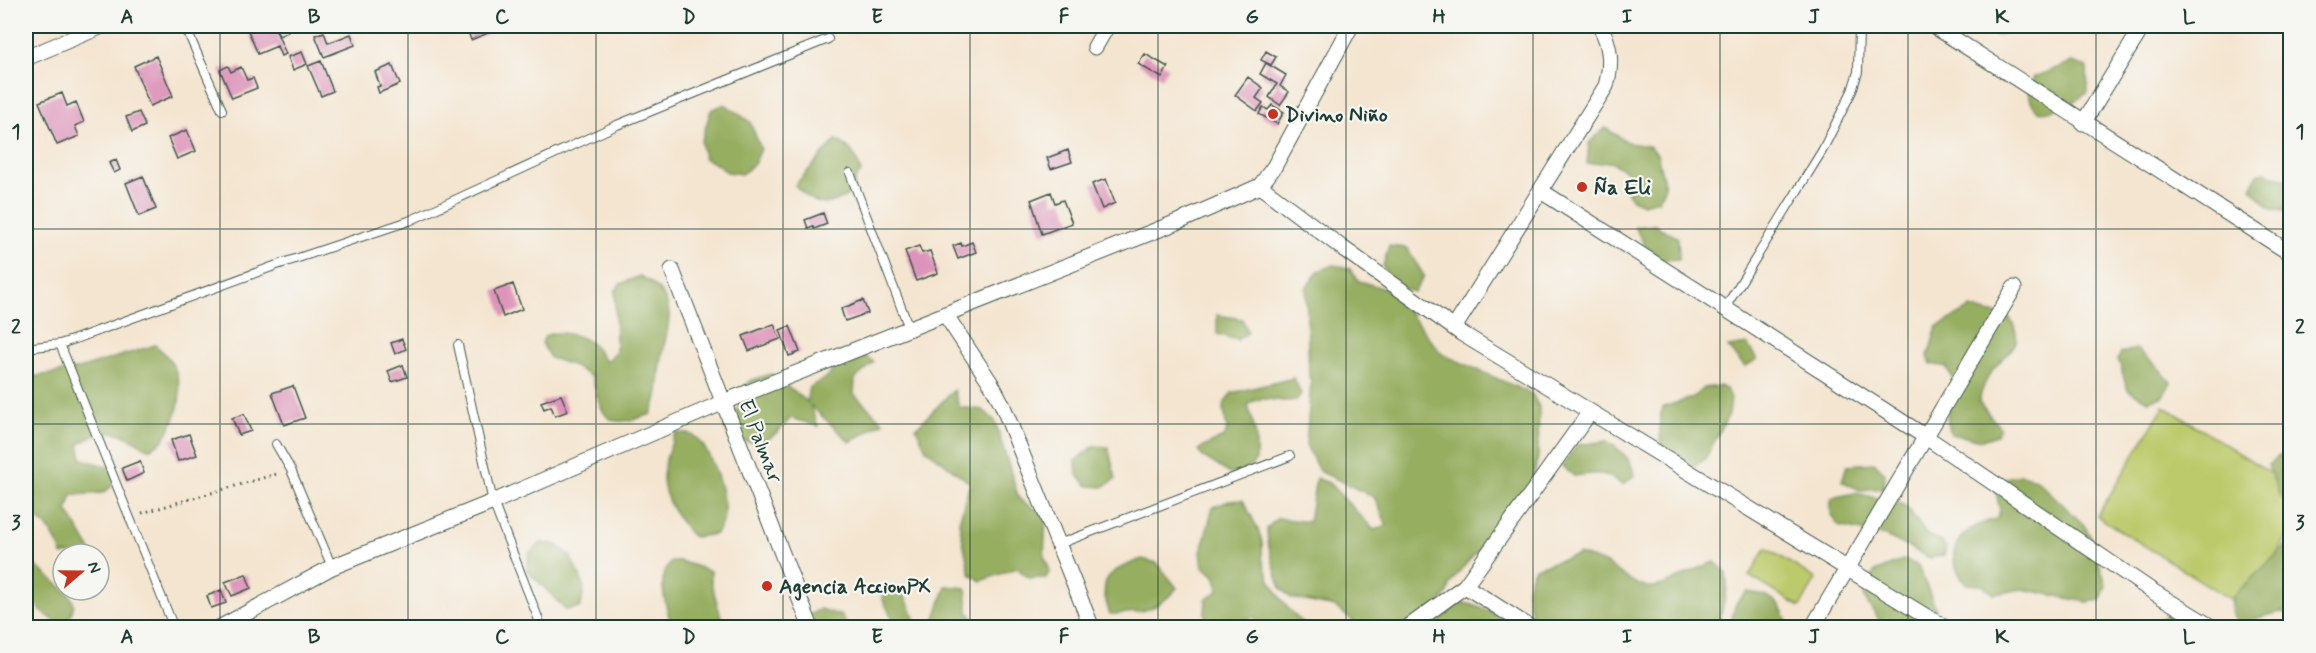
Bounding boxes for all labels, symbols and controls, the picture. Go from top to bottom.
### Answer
text: A [120,4,134,31]
text: B [308,4,321,31]
text: C [495,4,510,31]
text: D [682,4,696,31]
text: E [871,4,883,31]
text: F [1059,4,1070,31]
text: G [1245,4,1259,31]
text: H [1432,4,1446,31]
text: I [1622,4,1632,31]
text: J [1808,4,1820,31]
text: K [1995,4,2010,31]
text: L [2183,4,2196,31]
place label: Divino Niño [1285,101,1388,129]
marker: Divino Niño [1266,107,1280,121]
text: 1 [12,119,20,146]
text: 1 [2296,119,2304,146]
place label: Ña Eli [1594,174,1651,202]
marker: Ña Eli [1575,180,1589,194]
text: 2 [11,314,21,341]
text: 2 [2295,314,2305,341]
street label: El Palmar [731,395,789,488]
text: 3 [11,510,21,537]
text: 3 [2295,510,2305,537]
north arrow [51,542,111,602]
text: N [82,559,105,576]
place label: Agencia AccionPX [779,573,931,601]
marker: Agencia AccionPX [760,579,774,593]
text: A [120,624,134,651]
text: B [308,624,321,651]
text: C [495,624,510,651]
text: D [682,624,696,651]
text: E [871,624,883,651]
text: F [1059,624,1070,651]
text: G [1245,624,1259,651]
text: H [1432,624,1446,651]
text: I [1622,624,1632,651]
text: J [1808,624,1820,651]
text: K [1995,624,2010,651]
text: L [2183,624,2196,651]

